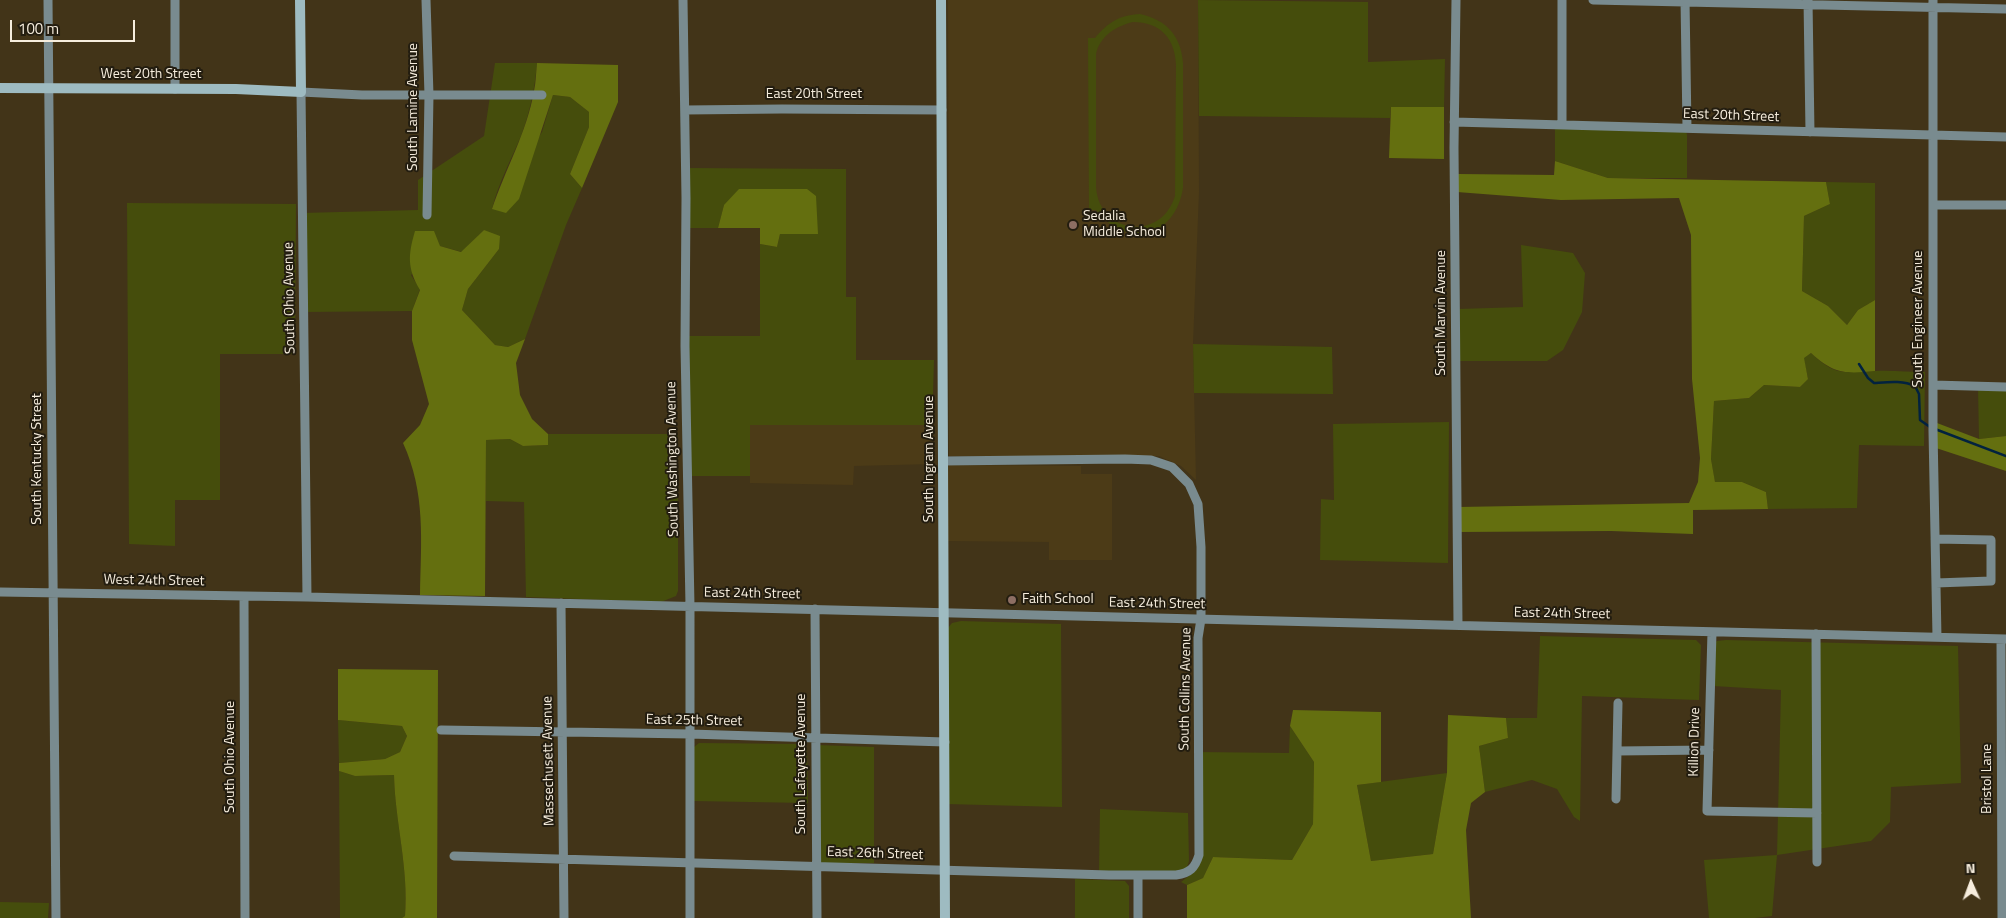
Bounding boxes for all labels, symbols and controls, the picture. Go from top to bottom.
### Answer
scale bar [12,10,138,42]
text: 100 m [18,17,59,40]
street label: South Lamine Avenue [406,43,422,171]
street label: West 20th Street [101,67,201,83]
street label: East 20th Street [766,87,862,103]
street label: East 20th Street [1682,106,1780,126]
place label: Sedalia Middle School [1083,209,1165,242]
marker: Sedalia Middle School [1067,219,1079,231]
street label: South Ohio Avenue [281,242,299,354]
street label: South Marvin Avenue [1434,250,1450,376]
street label: South Engineer Avenue [1911,251,1927,387]
street label: South Washington Avenue [663,381,683,537]
street label: South Kentucky Street [30,393,46,525]
street label: South Ingram Avenue [922,396,938,522]
street label: West 24th Street [103,572,205,590]
street label: East 24th Street [704,585,800,603]
place label: Faith School [1022,592,1094,608]
marker: Faith School [1006,594,1018,606]
street label: East 24th Street [1109,595,1205,613]
street label: East 24th Street [1514,605,1610,623]
street label: South Collins Avenue [1177,627,1195,751]
street label: South Lafayette Avenue [794,694,810,834]
street label: Massechusett Avenue [539,696,559,826]
street label: South Ohio Avenue [223,701,239,813]
street label: Killion Drive [1686,707,1704,777]
street label: East 25th Street [646,712,742,730]
street label: Bristol Lane [1980,744,1996,814]
street label: East 26th Street [826,844,924,864]
text: N [1965,857,1976,878]
north arrow [1946,858,1996,908]

